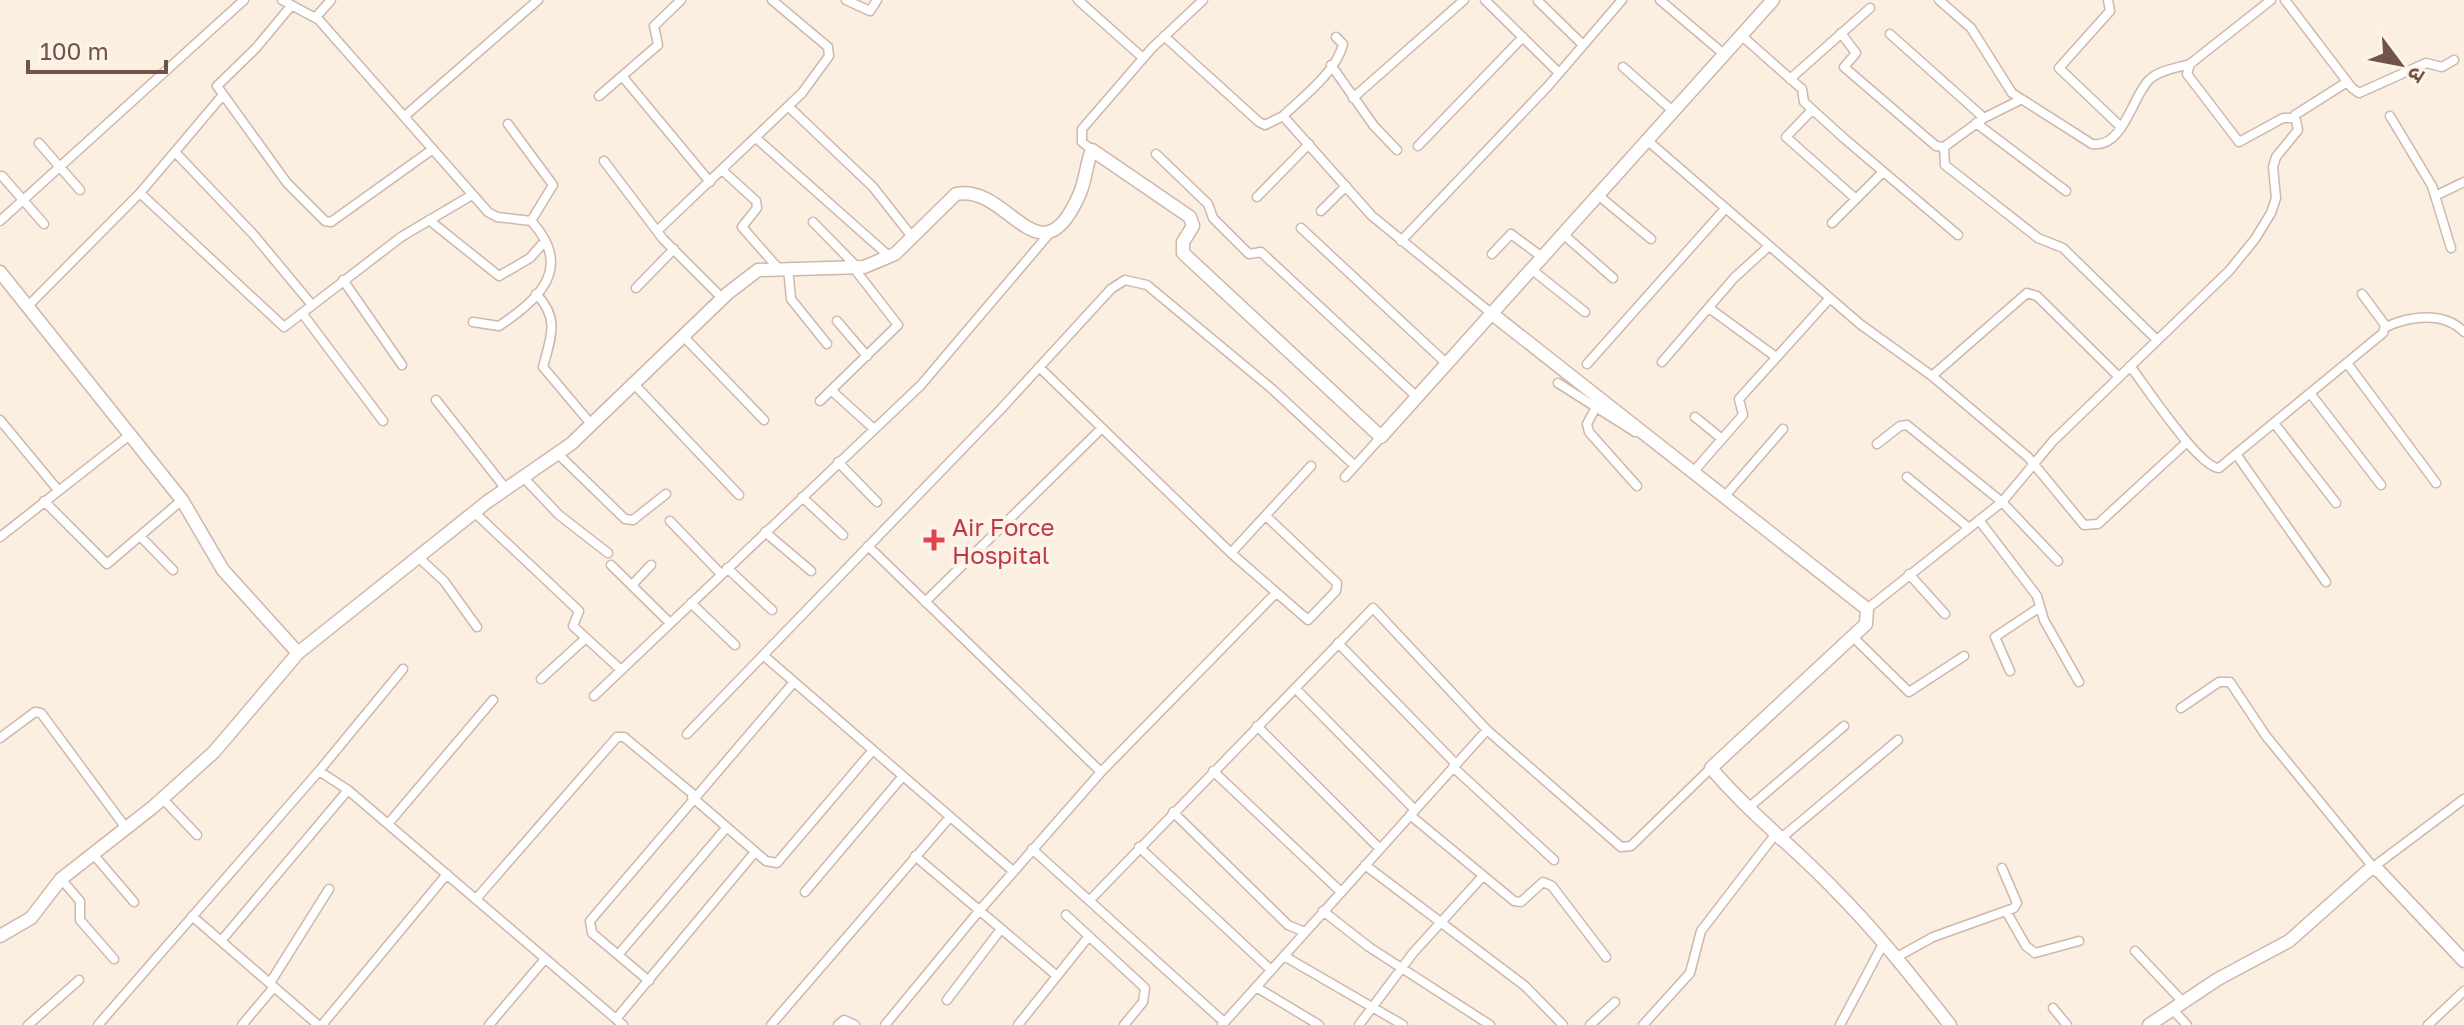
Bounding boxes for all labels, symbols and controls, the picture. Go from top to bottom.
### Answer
scale bar [28,24,166,74]
north arrow [2360,24,2440,104]
text: 100 m [40,36,109,65]
text: उ [2402,62,2432,88]
place label: Air Force Hospital [952,512,1054,569]
marker: Air Force Hospital [923,529,945,551]

